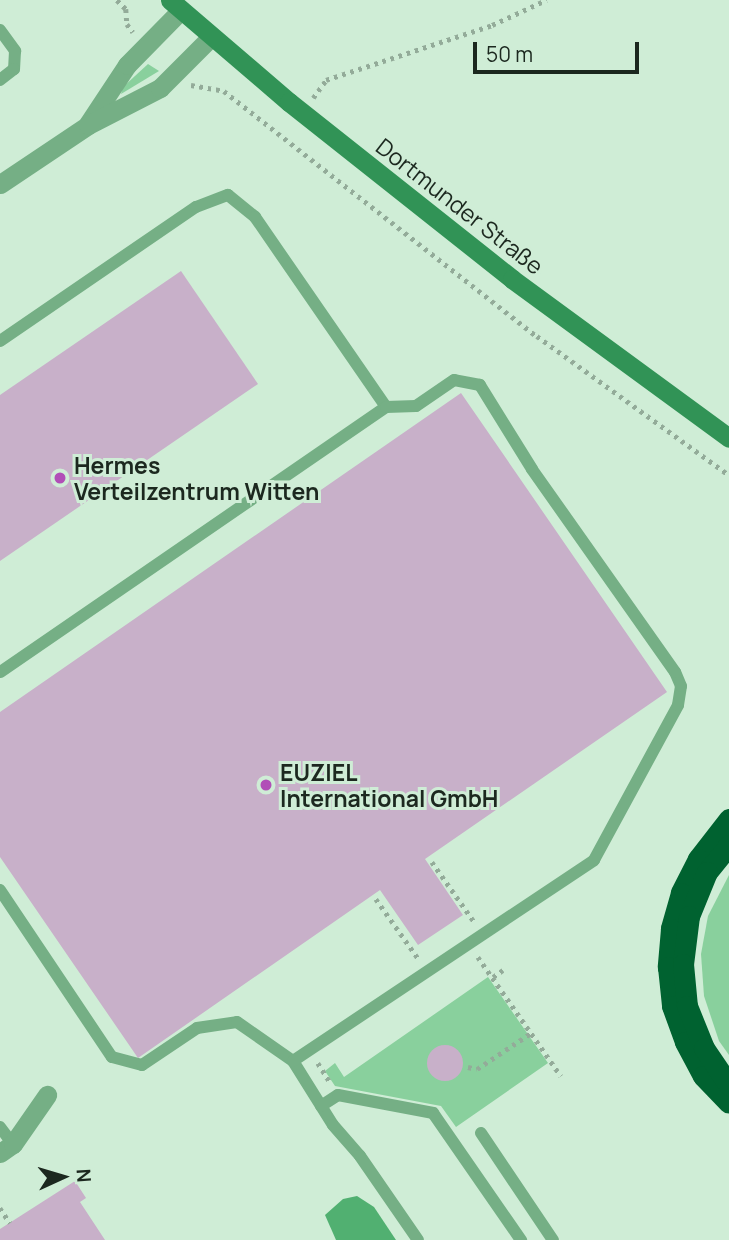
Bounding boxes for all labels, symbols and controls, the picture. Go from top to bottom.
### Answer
scale bar [477,28,643,72]
text: 50 m [486,40,533,68]
street label: Dortmunder Straße [371,132,549,280]
place label: Hermes Verteilzentrum Witten [74,451,319,505]
marker: Hermes Verteilzentrum Witten [52,470,68,486]
place label: EUZIEL International GmbH [280,758,498,812]
marker: EUZIEL International GmbH [258,777,274,793]
north arrow [28,1142,98,1212]
text: N [71,1168,97,1183]

